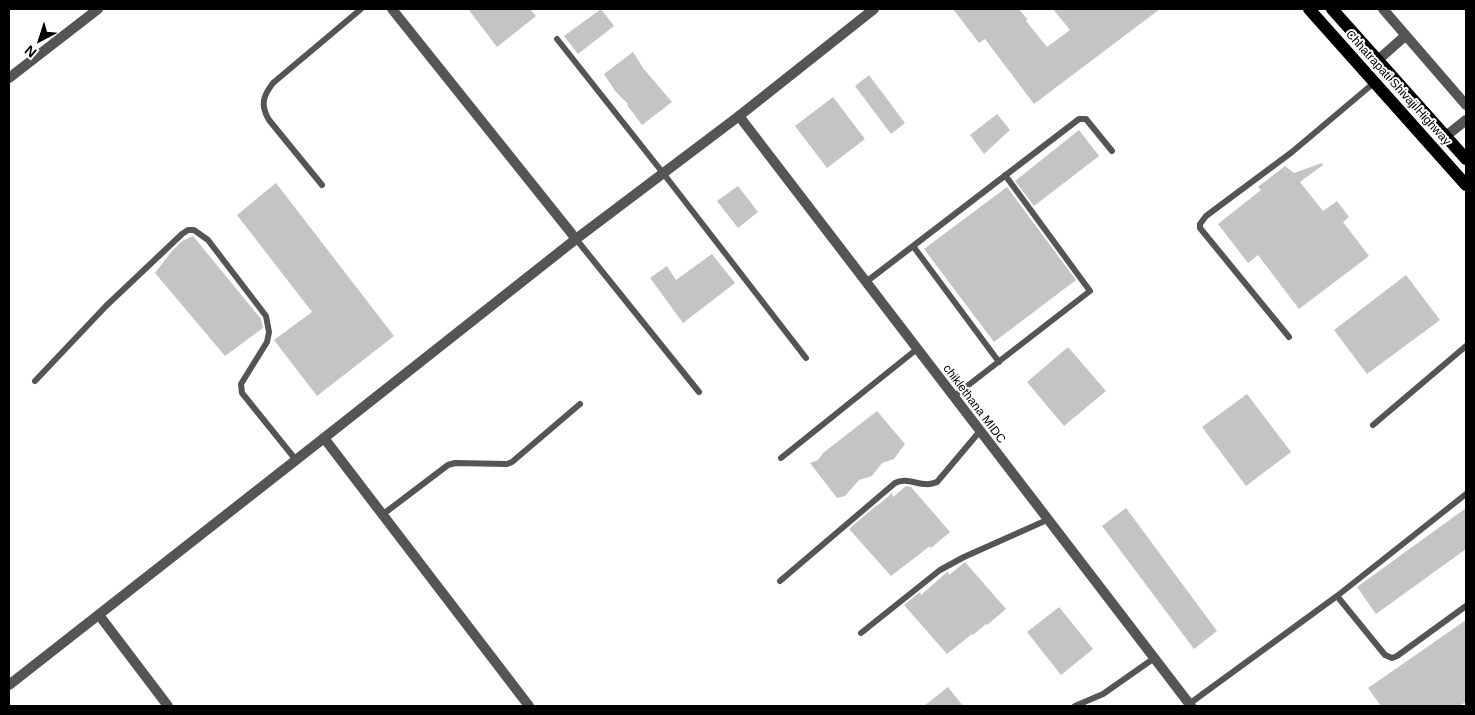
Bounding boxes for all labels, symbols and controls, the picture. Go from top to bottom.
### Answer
north arrow [15,15,65,65]
street label: Chhatrapati Shivaji Highway [1342,27,1454,149]
text: N [21,42,39,61]
street label: chiklethana MIDC [940,362,1008,446]

